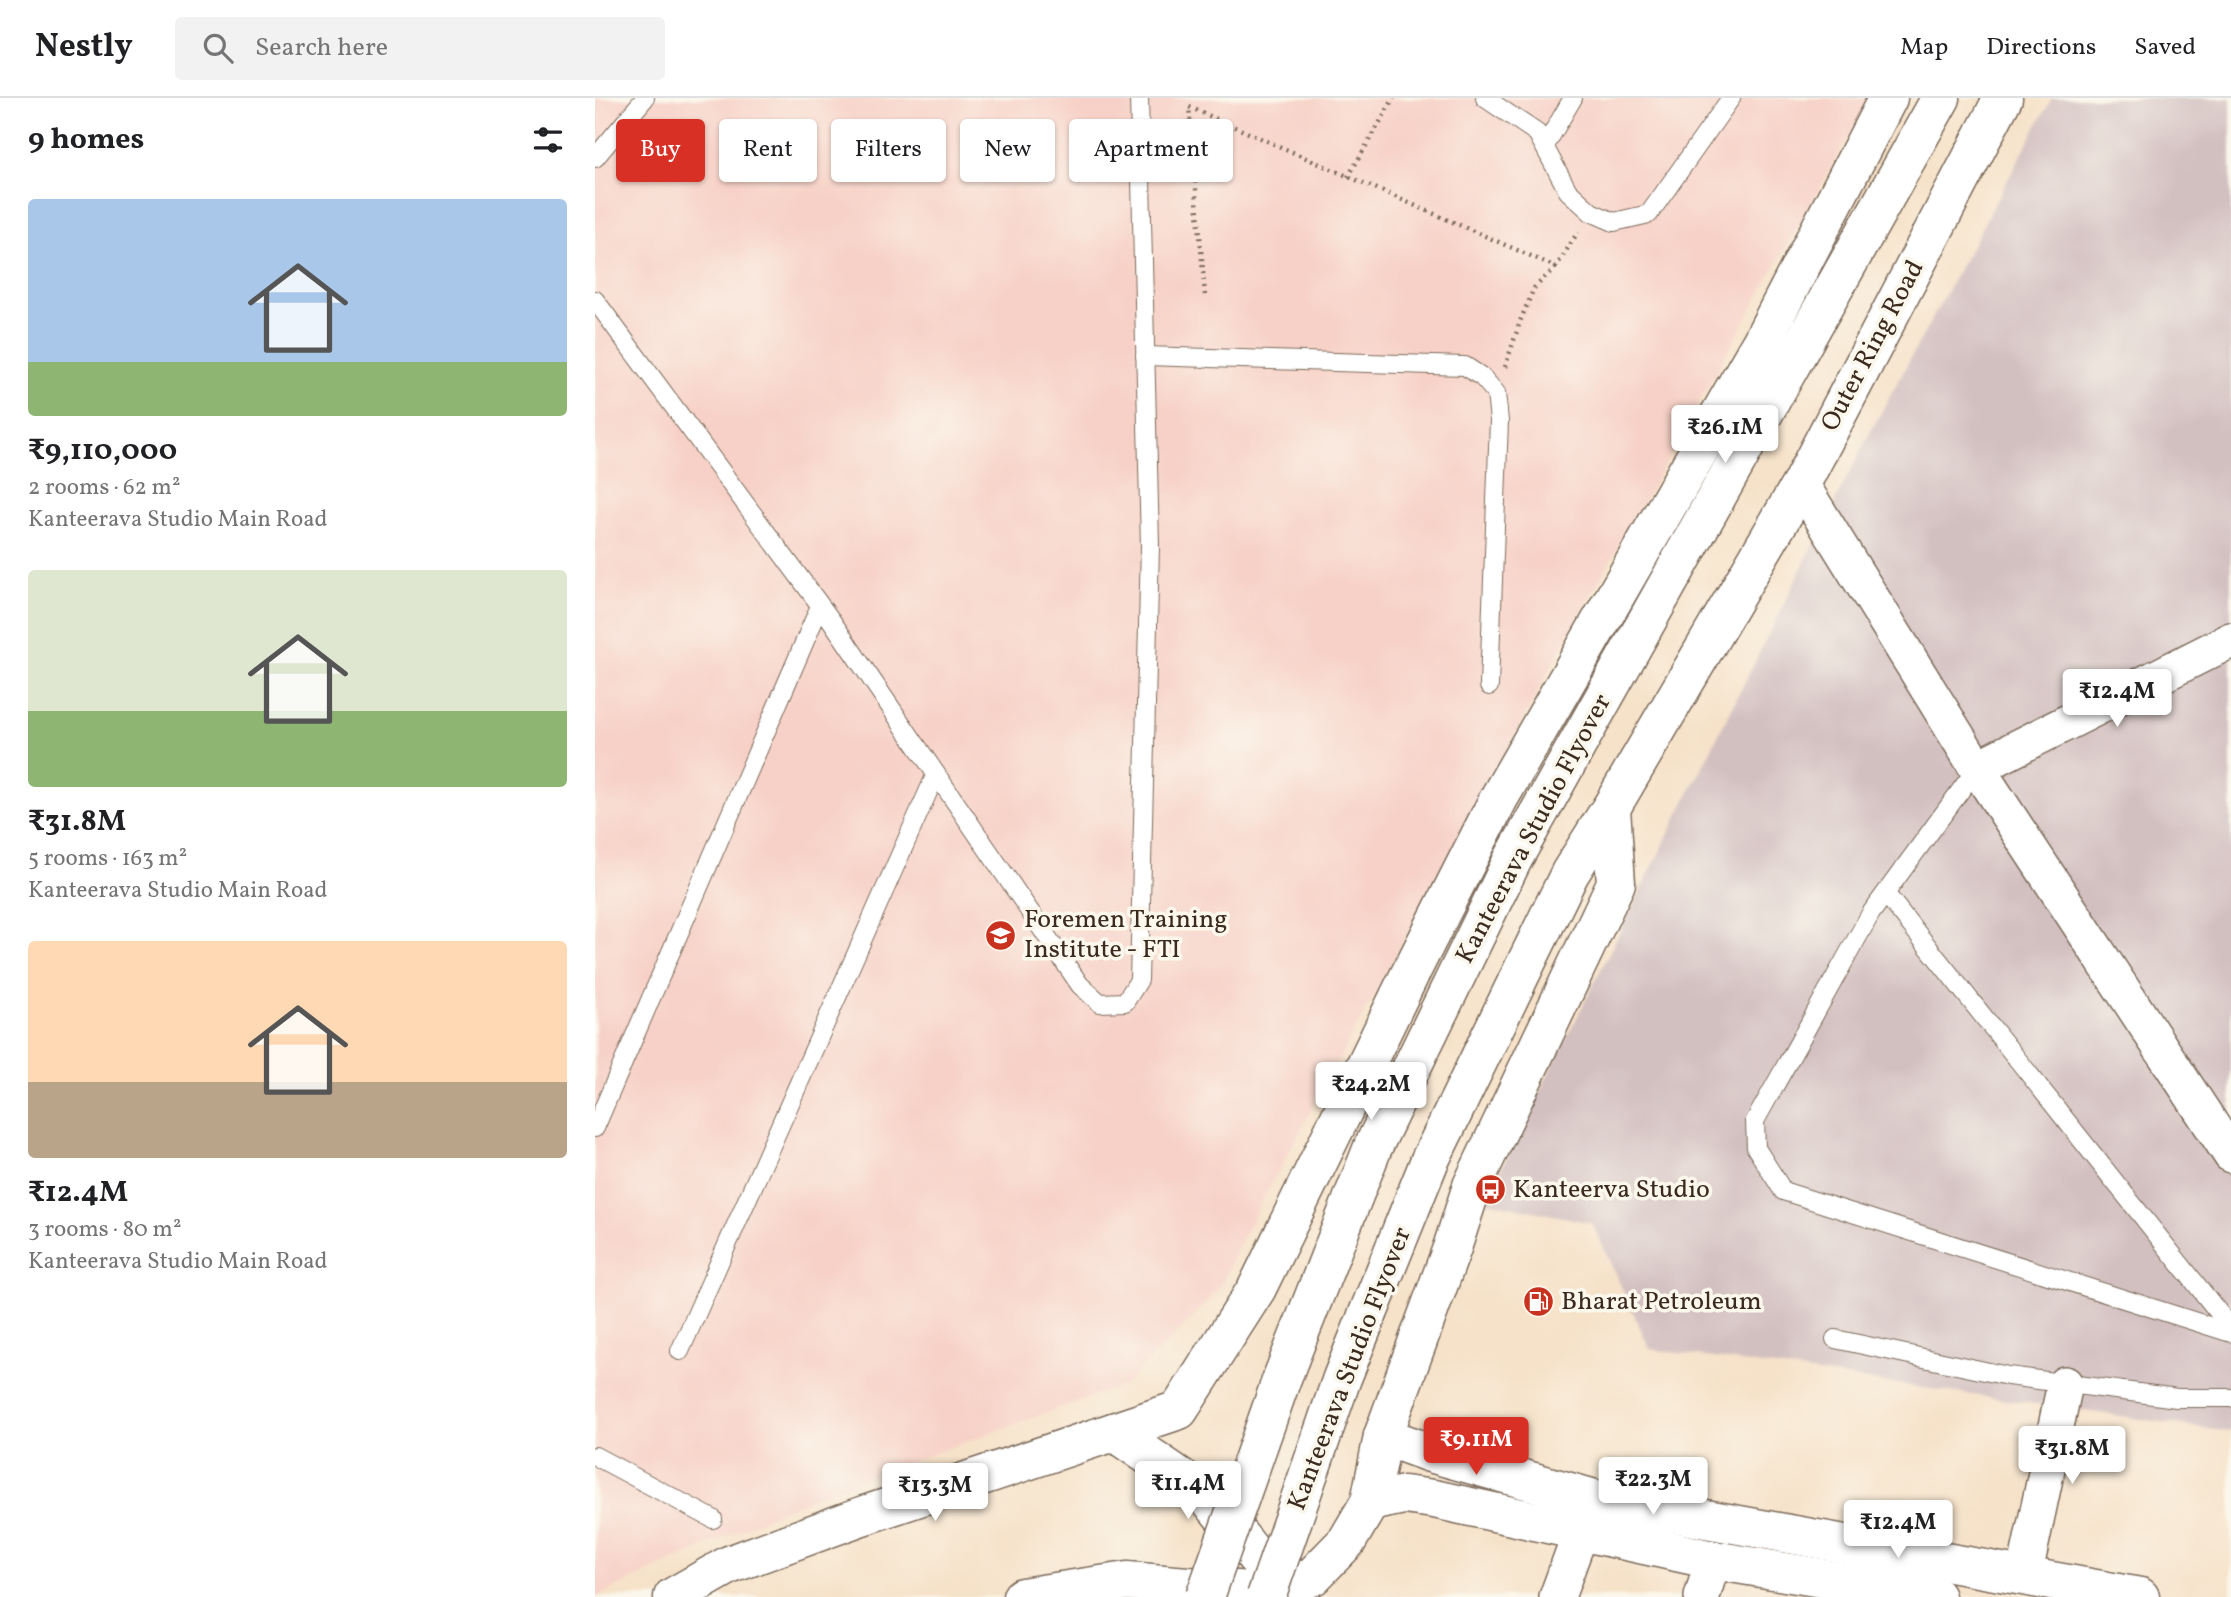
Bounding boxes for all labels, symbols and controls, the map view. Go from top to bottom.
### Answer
search box [175,17,665,80]
text: Nestly [35,25,133,71]
icon: search [199,29,237,67]
text: Search here [255,30,388,66]
text: Map [1900,31,1948,65]
text: Directions [1986,31,2096,65]
text: Saved [2134,31,2196,65]
text: 9 homes [28,119,144,161]
chip: Buy [616,119,705,182]
chip: Rent [719,119,817,182]
chip: Filters [831,119,946,182]
chip: New [960,119,1055,182]
chip: Apartment [1069,119,1233,182]
icon: filters [529,121,567,159]
icon: home [235,245,361,371]
street label: Outer Ring Road [1813,254,1933,438]
pin: ₹26.1M [1668,406,1782,465]
text: ₹26.1M [1687,412,1763,444]
text: ₹9,110,000 [28,430,177,472]
text: 2 rooms · 62 m² [28,472,180,504]
text: Kanteerava Studio Main Road [28,504,328,536]
icon: home [235,616,361,742]
pin: ₹12.4M [2060,670,2174,729]
text: ₹12.4M [2079,676,2155,708]
street label: Kanteerava Studio Flyover [1448,688,1621,970]
text: ₹31.8M [28,801,126,843]
text: 5 rooms · 163 m² [28,843,187,875]
text: Kanteerava Studio Main Road [28,875,328,907]
place label: Foremen Training Institute - FTI [1024,902,1228,968]
school or university icon: Foremen Training Institute - FTI [984,918,1018,952]
icon: home [235,987,361,1113]
pin: ₹24.2M [1314,1062,1428,1122]
text: ₹24.2M [1331,1069,1411,1101]
text: ₹12.4M [28,1172,128,1214]
place label: Kanteerva Studio [1513,1172,1710,1208]
bus stop icon: Kanteerva Studio [1473,1173,1507,1207]
text: 3 rooms · 80 m² [28,1214,181,1246]
street label: Kanteerava Studio Flyover [1279,1222,1421,1516]
text: Kanteerava Studio Main Road [28,1246,328,1278]
place label: Bharat Petroleum [1561,1284,1762,1320]
fuel station icon: Bharat Petroleum [1521,1285,1555,1319]
pin: ₹9.11M [1419,1418,1533,1477]
text: ₹9.11M [1440,1424,1512,1456]
pin: ₹31.8M [2015,1426,2129,1486]
text: ₹31.8M [2034,1433,2110,1465]
pin: ₹22.3M [1596,1458,1710,1517]
pin: ₹11.4M [1131,1462,1245,1521]
pin: ₹13.3M [878,1464,992,1523]
text: ₹22.3M [1615,1464,1691,1496]
text: ₹11.4M [1151,1468,1225,1500]
text: ₹13.3M [898,1470,972,1502]
pin: ₹12.4M [1841,1500,1955,1560]
text: ₹12.4M [1860,1507,1936,1539]

